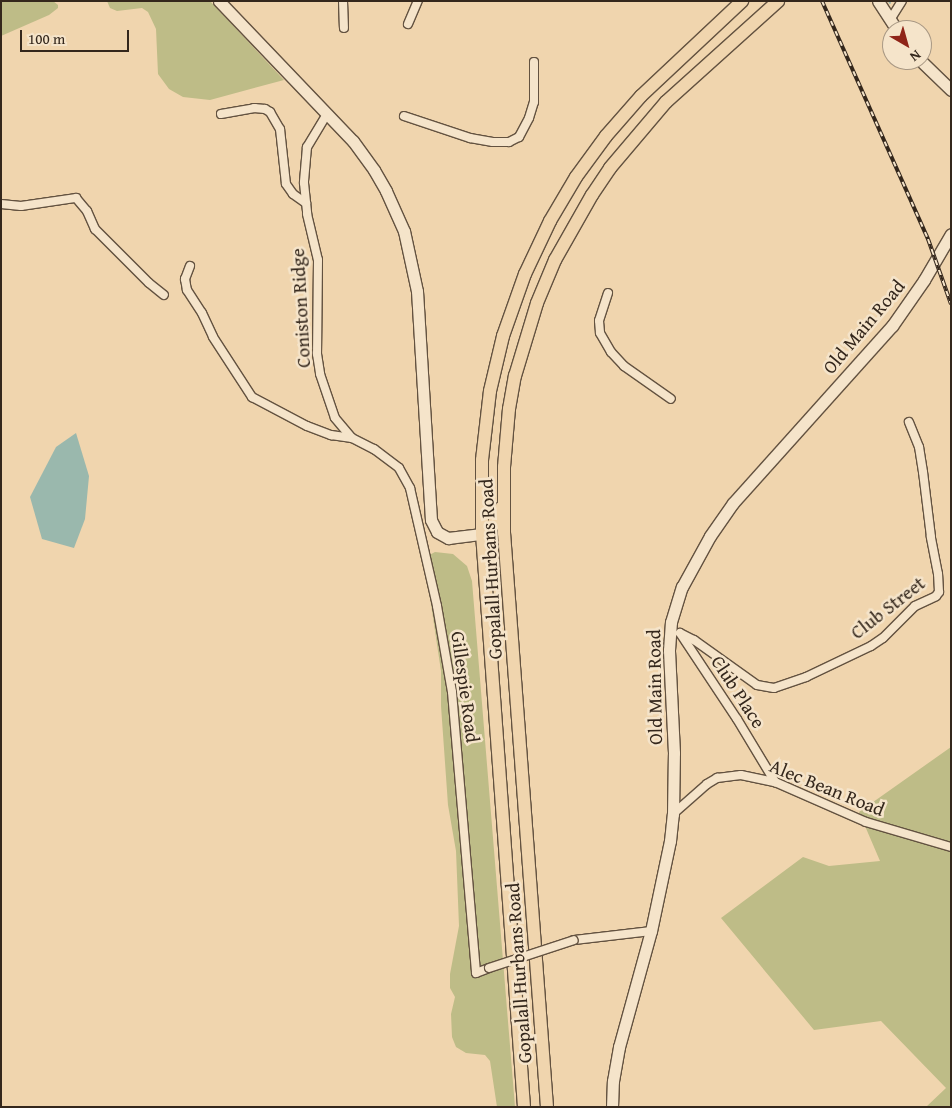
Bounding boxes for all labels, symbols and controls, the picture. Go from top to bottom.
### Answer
scale bar [22,20,131,52]
north arrow [882,20,932,70]
text: 100 m [28,28,65,49]
text: N [906,45,925,67]
street label: Coniston Ridge [286,248,316,368]
street label: Old Main Road [818,275,910,379]
street label: Gopalall Hurbans Road [475,478,507,660]
street label: Club Street [846,572,930,644]
street label: Old Main Road [643,629,667,745]
street label: Gillespie Road [446,630,484,744]
street label: Club Place [706,651,770,733]
street label: Alec Bean Road [766,755,888,821]
street label: Gopalall Hurbans Road [501,882,537,1064]

